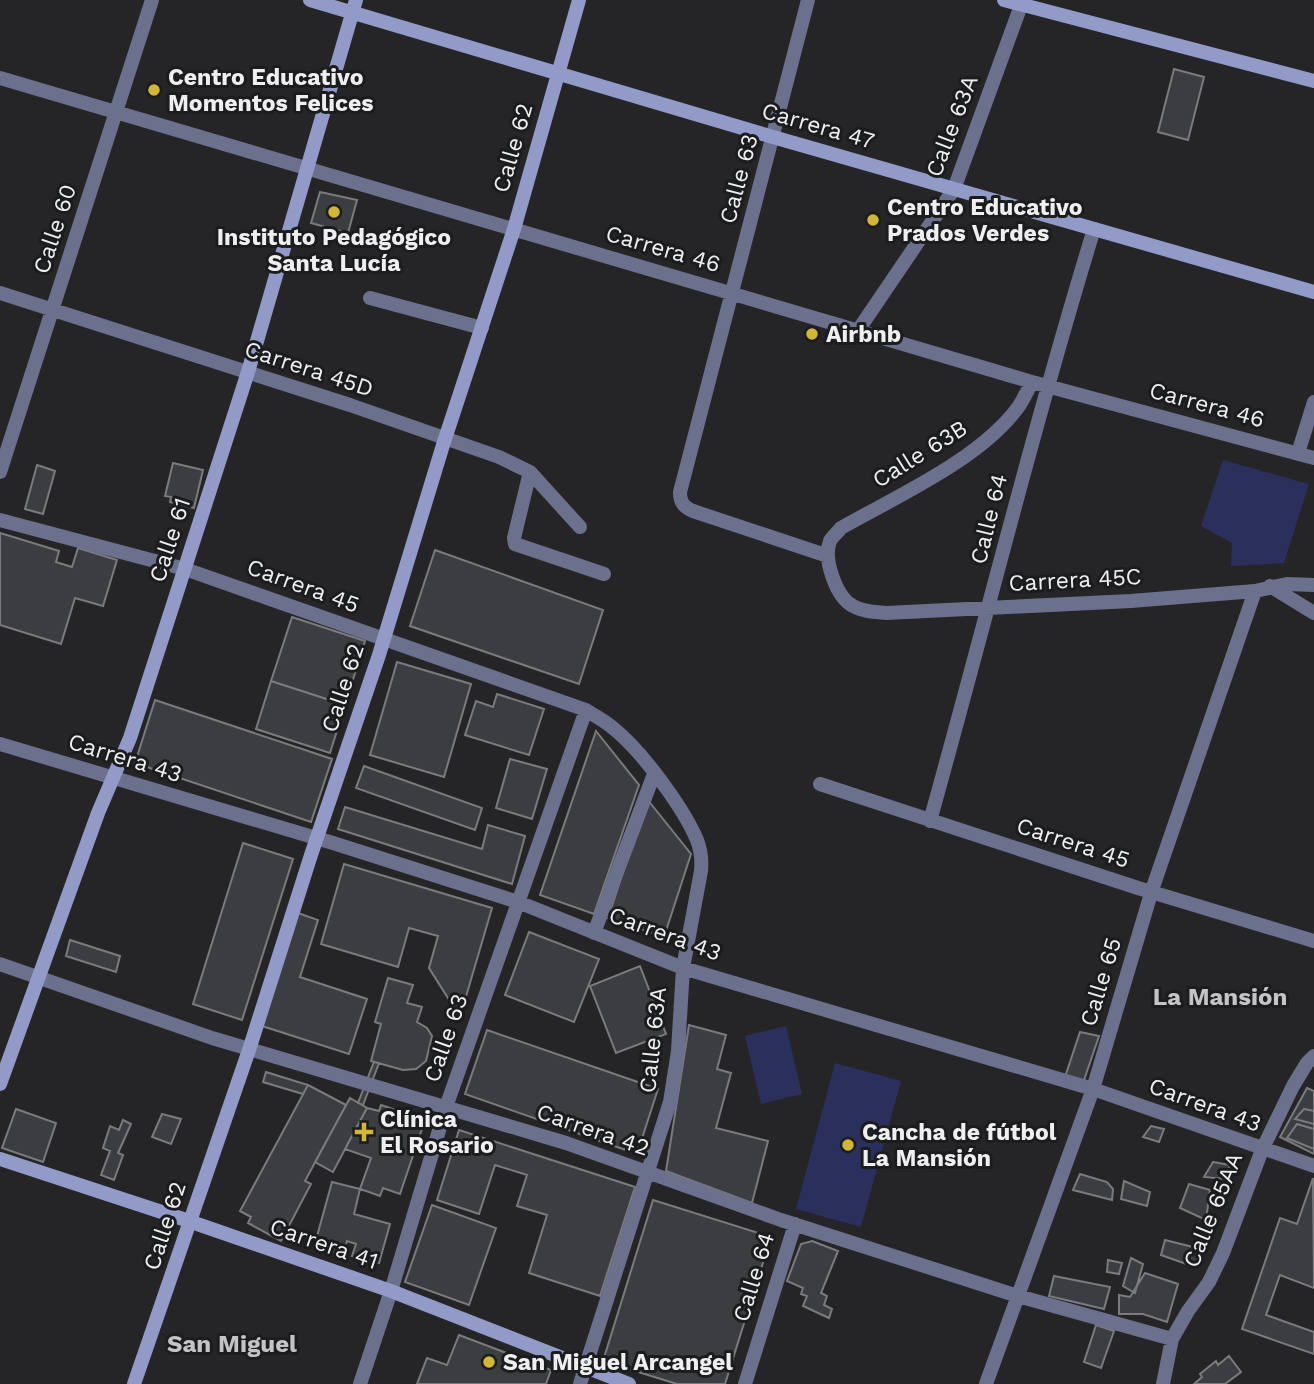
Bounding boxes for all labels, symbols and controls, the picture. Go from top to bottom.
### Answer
place label: Centro Educativo Momentos Felices [168,64,374,117]
street label: Calle 63A [920,71,984,181]
marker: Centro Educativo Momentos Felices [146,82,162,98]
street label: Carrera 47 [759,97,877,155]
street label: Calle 62 [487,100,539,196]
street label: Calle 63 [714,131,764,227]
street label: Calle 60 [28,181,82,277]
place label: Centro Educativo Prados Verdes [887,194,1082,247]
marker: Instituto Pedagógico Santa Lucía [326,204,342,220]
marker: Centro Educativo Prados Verdes [865,212,881,228]
street label: Carrera 46 [603,220,723,278]
place label: Instituto Pedagógico Santa Lucía [217,224,451,277]
place label: Airbnb [826,321,901,348]
marker: Airbnb [804,326,820,342]
street label: Carrera 45D [241,335,377,403]
street label: Carrera 46 [1147,377,1267,433]
street label: Calle 63B [868,414,972,494]
street label: Calle 64 [965,471,1013,567]
street label: Calle 61 [144,494,196,586]
street label: Carrera 45 [243,553,363,619]
street label: Carrera 45C [1008,563,1142,597]
street label: Calle 62 [316,640,370,736]
street label: Carrera 43 [65,728,185,788]
street label: Carrera 45 [1013,812,1133,874]
street label: Carrera 43 [605,901,725,967]
street label: Calle 65 [1075,934,1127,1030]
district label: La Mansión [1153,983,1287,1011]
street label: Calle 63A [634,986,672,1094]
street label: Calle 63 [418,990,474,1086]
street label: Carrera 43 [1145,1072,1265,1138]
street label: Carrera 42 [533,1098,653,1162]
place label: Clínica El Rosario [380,1106,494,1159]
place label: Cancha de fútbol La Mansión [862,1119,1057,1172]
marker: Clínica El Rosario [354,1122,374,1142]
marker: Cancha de fútbol La Mansión [840,1137,856,1153]
street label: Calle 65AA [1178,1149,1248,1271]
street label: Calle 62 [138,1178,192,1274]
street label: Carrera 41 [266,1213,382,1275]
street label: Calle 64 [728,1229,780,1325]
district label: San Miguel [167,1330,297,1358]
place label: San Miguel Arcangel [503,1349,733,1376]
marker: San Miguel Arcangel [481,1354,497,1370]

